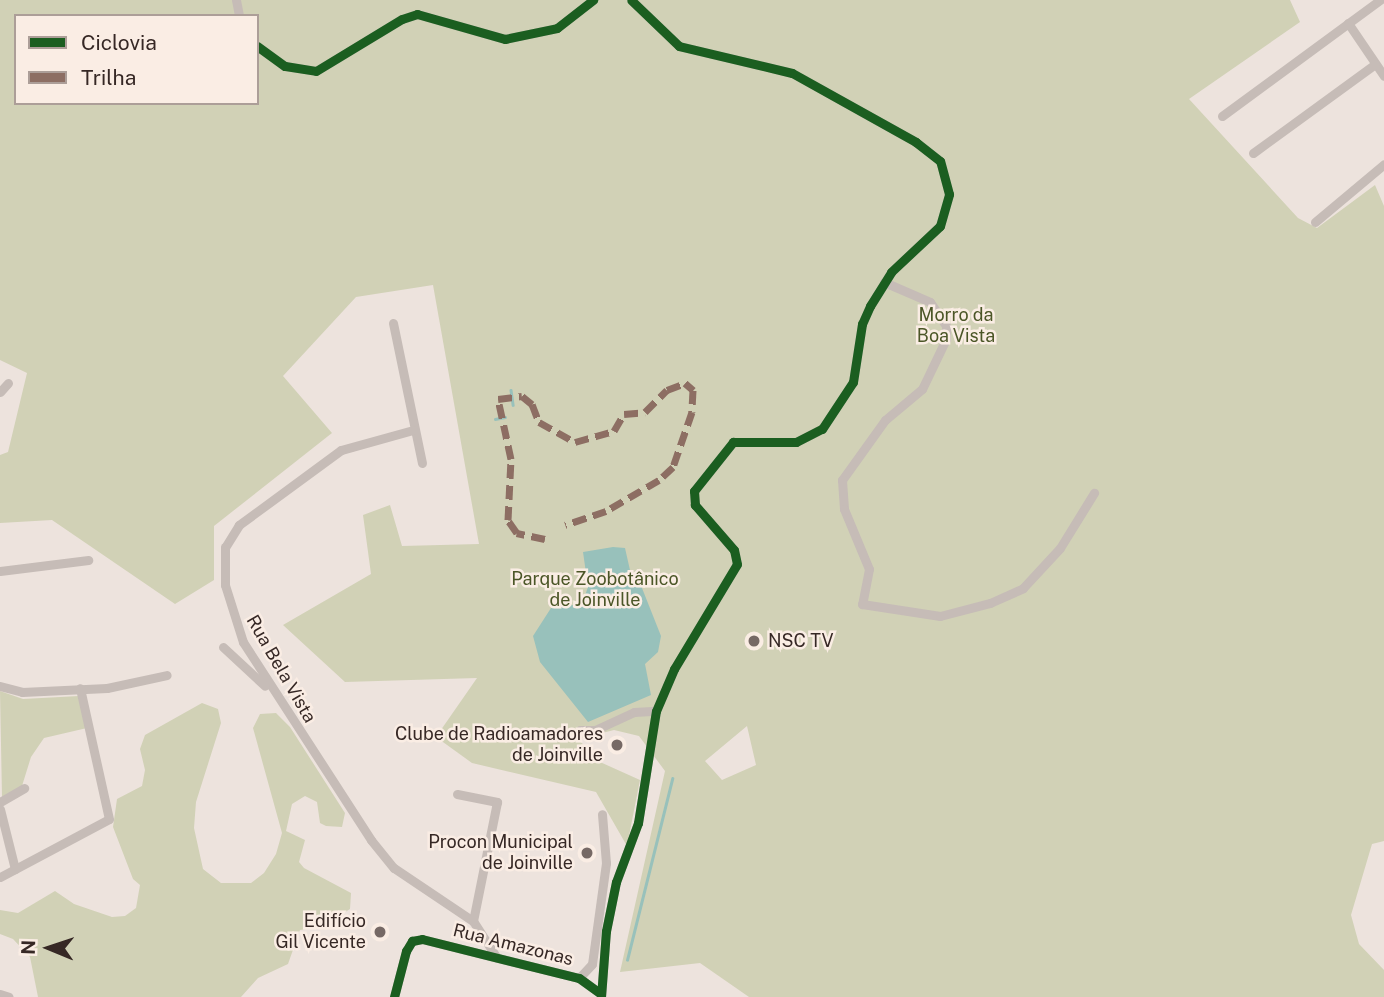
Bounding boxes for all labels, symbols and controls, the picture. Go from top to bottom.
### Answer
legend [14,14,259,105]
text: Ciclovia [81,30,157,55]
text: Trilha [81,65,136,90]
park label: Morro da Boa Vista [917,305,995,348]
park label: Parque Zoobotânico de Joinville [511,569,679,612]
street label: Rua Bela Vista [241,611,321,727]
place label: NSC TV [768,630,834,652]
marker: NSC TV [746,633,762,649]
place label: Clube de Radioamadores de Joinville [394,724,603,766]
marker: Clube de Radioamadores de Joinville [609,737,625,753]
place label: Procon Municipal de Joinville [428,832,573,874]
marker: Procon Municipal de Joinville [579,845,595,861]
place label: Edifício Gil Vicente [275,911,366,954]
north arrow [14,913,84,983]
street label: Rua Amazonas [451,920,575,970]
marker: Edifício Gil Vicente [372,924,388,940]
text: N [17,939,39,955]

